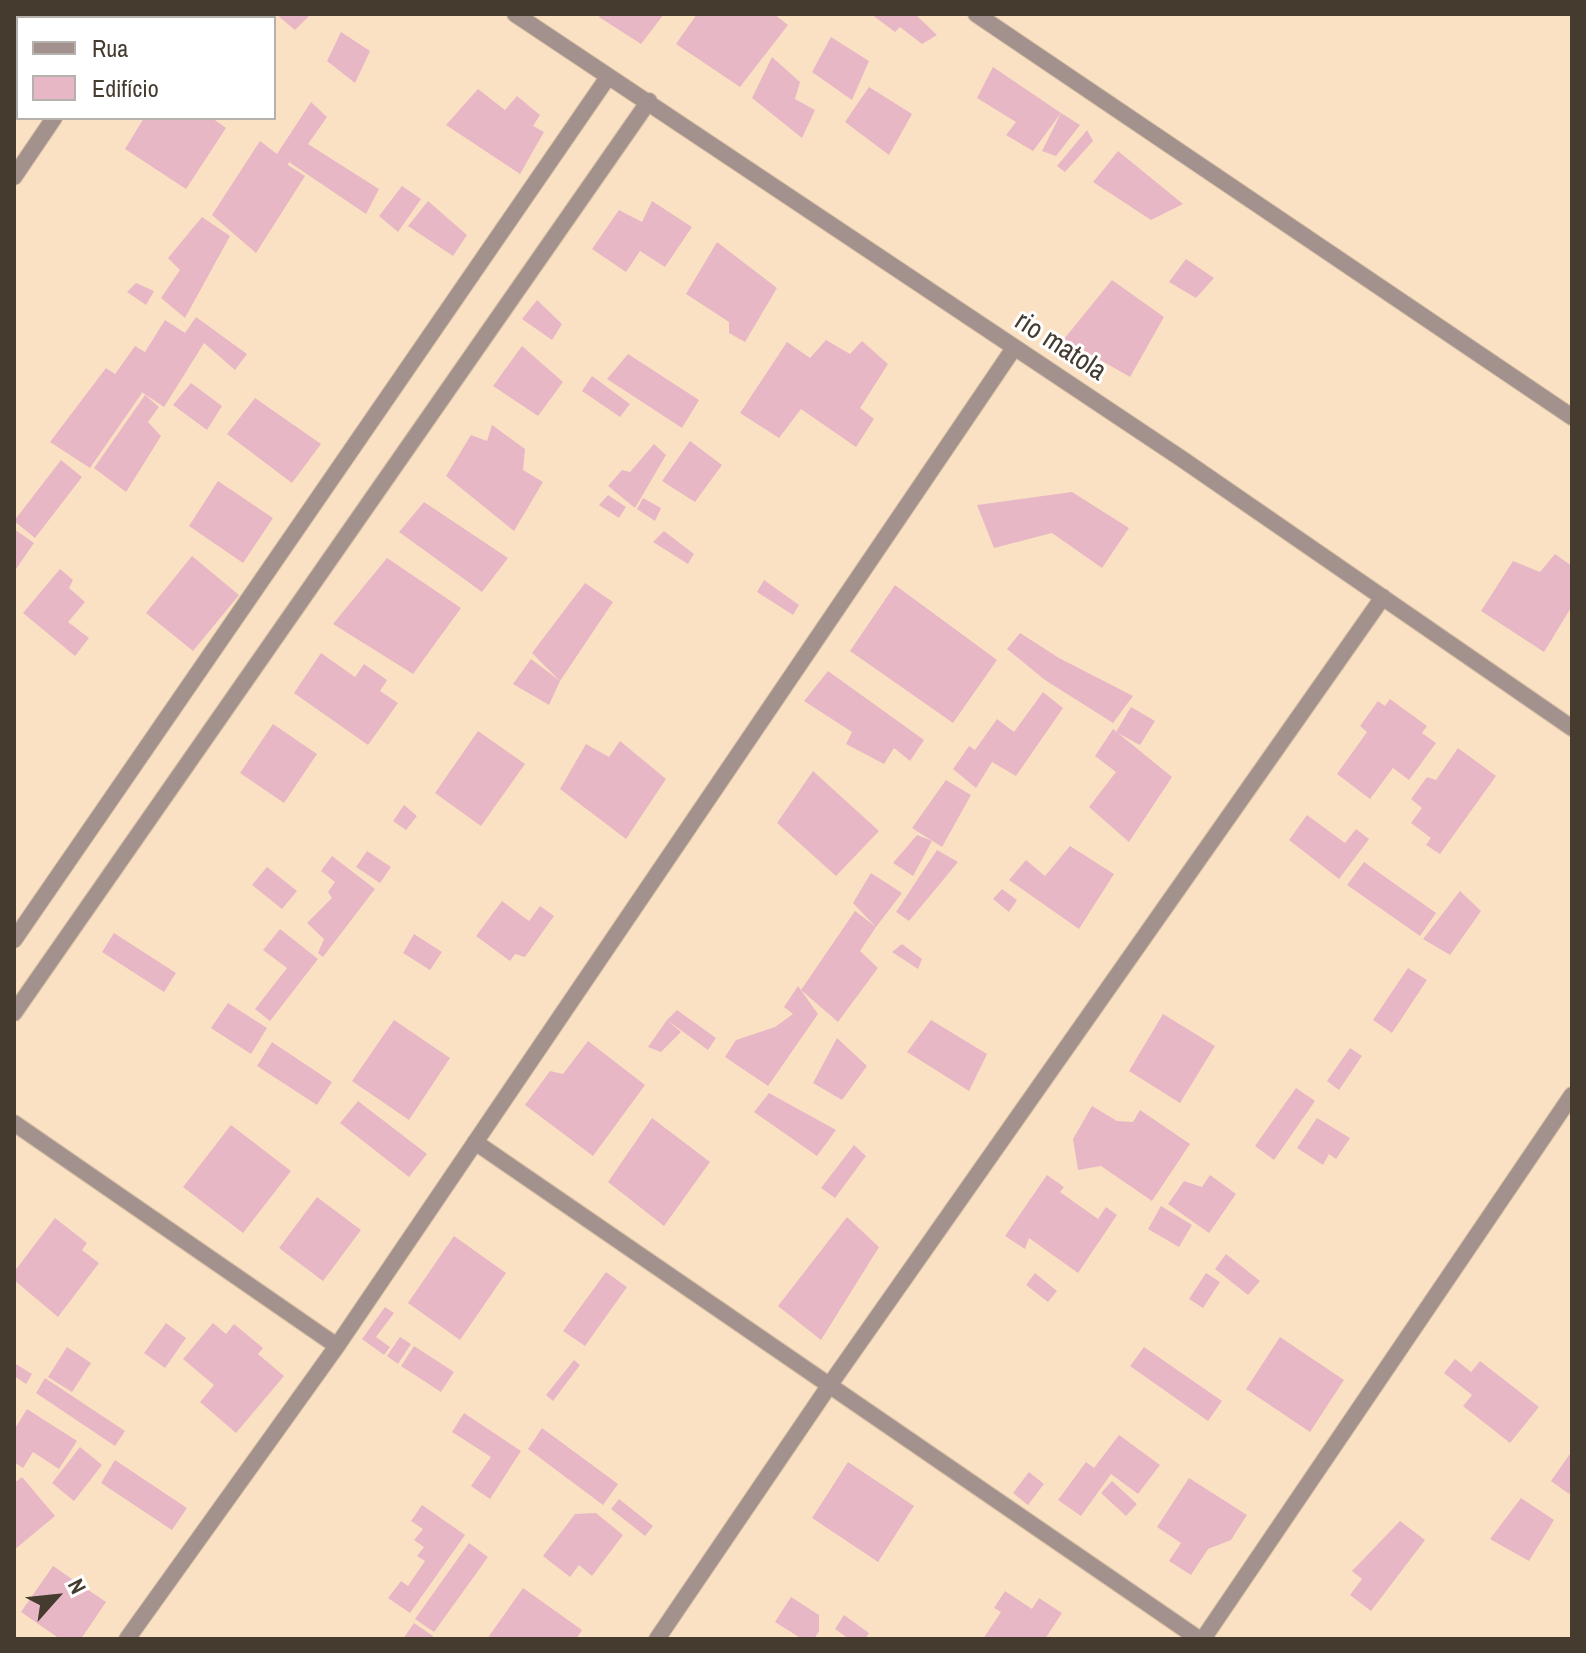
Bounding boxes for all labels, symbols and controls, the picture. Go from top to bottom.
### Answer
legend [16,16,276,120]
text: Rua [92,32,128,64]
text: Edifício [92,72,159,104]
street label: rio matola [1008,305,1112,389]
north arrow [16,1557,96,1637]
text: N [61,1573,94,1599]

